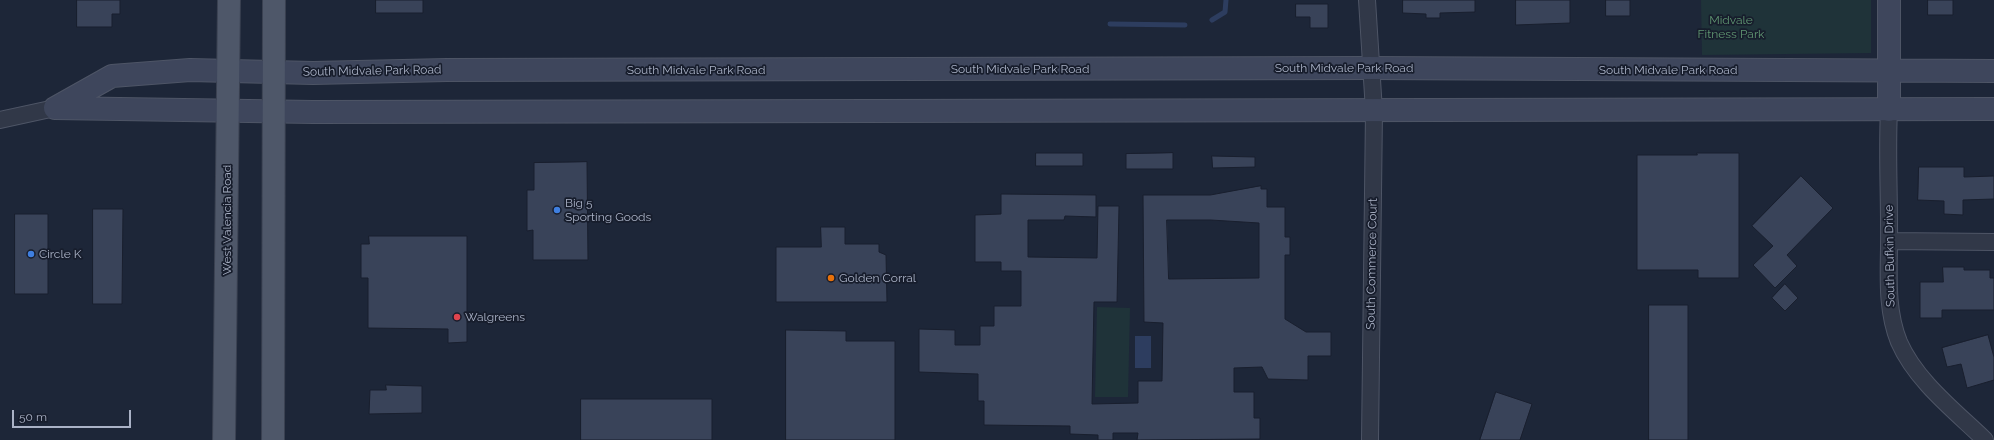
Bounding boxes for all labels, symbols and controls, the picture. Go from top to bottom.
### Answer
park label: Midvale Fitness Park [1698,13,1764,41]
street label: South Midvale Park Road [1275,61,1413,75]
street label: South Midvale Park Road [951,62,1089,76]
street label: South Midvale Park Road [303,63,441,79]
street label: South Midvale Park Road [627,63,765,77]
street label: South Midvale Park Road [1599,63,1737,77]
street label: West Valencia Road [220,165,234,275]
place label: Big 5 Sporting Goods [565,196,651,224]
street label: South Commerce Court [1364,198,1380,330]
marker: Big 5 Sporting Goods [552,205,562,215]
street label: South Bufkin Drive [1882,205,1898,307]
place label: Circle K [39,247,82,261]
marker: Circle K [26,249,36,259]
place label: Golden Corral [839,271,916,285]
marker: Golden Corral [826,273,836,283]
place label: Walgreens [465,310,525,324]
marker: Walgreens [452,312,462,322]
scale bar [14,402,133,428]
text: 50 m [19,410,47,424]

